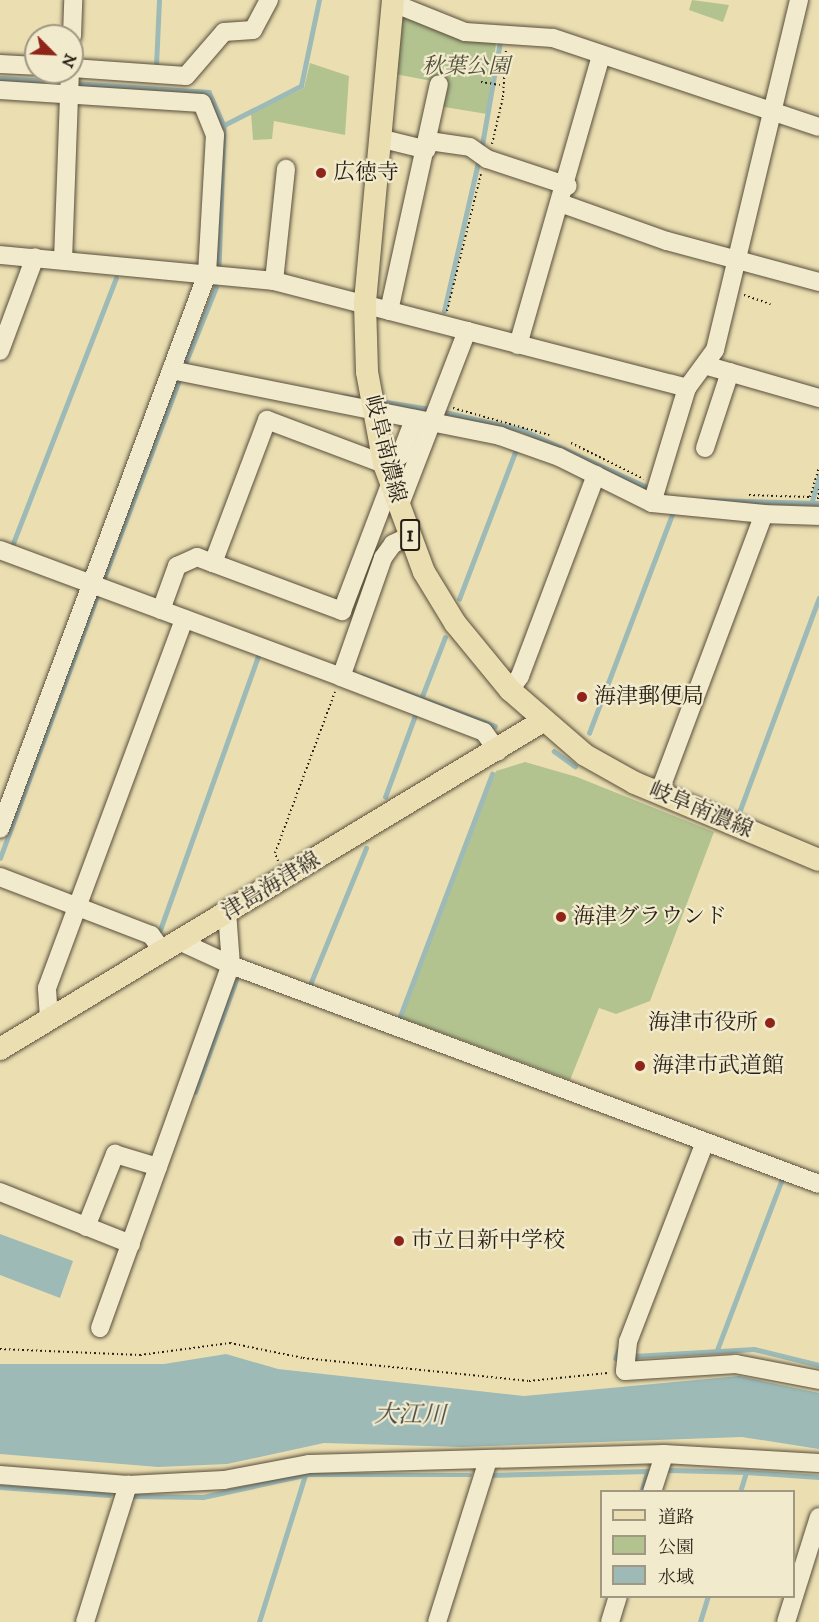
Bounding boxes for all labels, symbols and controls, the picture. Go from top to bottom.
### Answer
north arrow [24,24,84,84]
text: N [57,50,80,71]
park label: 秋葉公園 [422,54,510,80]
place label: 広徳寺 [333,160,399,186]
marker: 広徳寺 [314,166,328,180]
street label: 岐阜南濃線 [359,392,411,506]
road number: 1 [400,517,420,553]
place label: 海津郵便局 [594,684,704,710]
marker: 海津郵便局 [575,690,589,704]
street label: 岐阜南濃線 [645,776,757,844]
street label: 津島海津線 [217,846,325,926]
place label: 海津グラウンド [573,904,727,930]
marker: 海津グラウンド [554,910,568,924]
place label: 海津市役所 [648,1010,758,1036]
marker: 海津市役所 [763,1016,777,1030]
place label: 海津市武道館 [652,1053,784,1079]
marker: 海津市武道館 [633,1059,647,1073]
place label: 市立日新中学校 [411,1228,565,1254]
marker: 市立日新中学校 [392,1234,406,1248]
water label: 大江川 [374,1401,446,1431]
legend [600,1490,795,1598]
text: 道路 [658,1507,694,1529]
text: 公園 [658,1537,694,1559]
text: 水域 [658,1567,694,1589]

